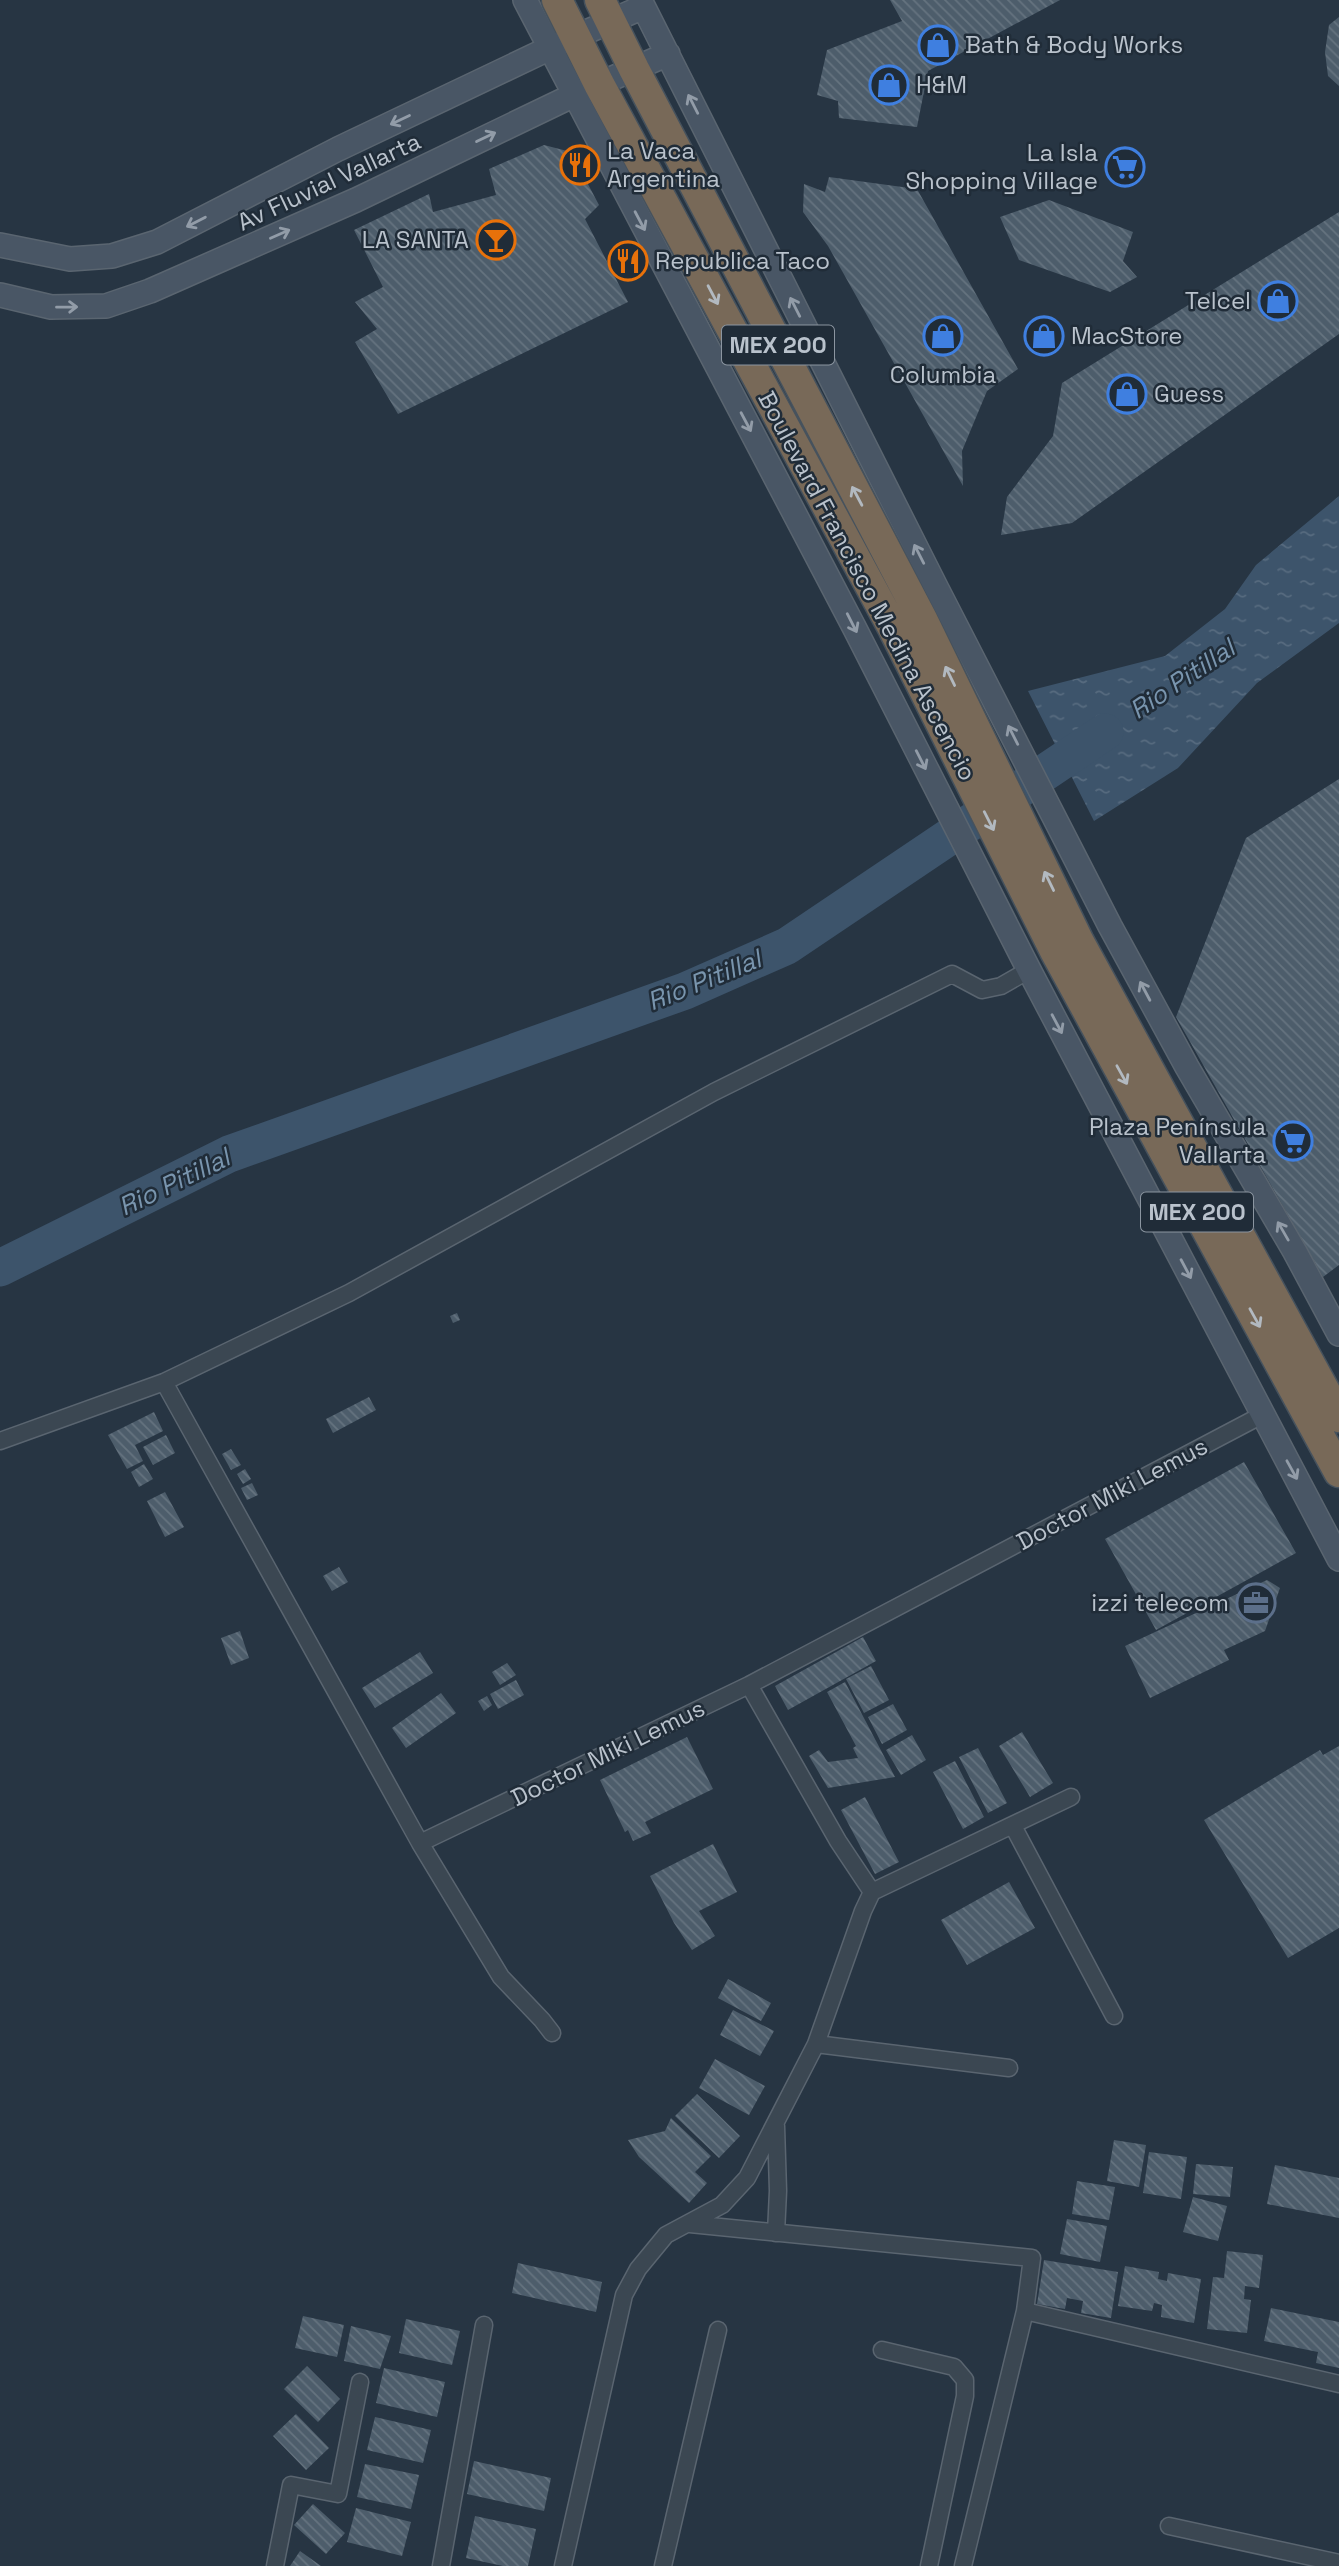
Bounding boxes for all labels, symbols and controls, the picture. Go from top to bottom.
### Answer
shop icon: Bath & Body Works [917,24,959,66]
place label: Bath & Body Works [965,29,1183,60]
shop icon: H&M [868,64,910,106]
place label: H&M [916,69,967,100]
one-way arrow [685,94,699,114]
one-way arrow [390,114,411,127]
street label: Av Fluvial Vallarta [232,125,426,238]
one-way arrow [475,130,496,144]
place label: La Vaca Argentina [607,135,720,194]
place label: La Isla Shopping Village [905,137,1098,196]
restaurant icon: La Vaca Argentina [559,144,601,186]
supermarket icon: La Isla Shopping Village [1104,146,1146,188]
one-way arrow [634,210,647,231]
one-way arrow [186,215,207,229]
bar icon: LA SANTA [475,219,517,261]
place label: LA SANTA [362,224,469,255]
one-way arrow [269,226,290,239]
restaurant icon: Republica Taco [607,240,649,282]
place label: Republica Taco [655,245,830,276]
shop icon: Telcel [1257,280,1299,322]
one-way arrow [707,284,720,305]
place label: Telcel [1185,285,1251,316]
one-way arrow [788,297,802,318]
one-way arrow [55,300,78,313]
shop icon: Columbia [922,315,964,357]
shop icon: MacStore [1023,315,1065,357]
place label: MacStore [1071,320,1183,351]
road number: MEX 200 [722,326,834,364]
place label: Columbia [890,359,996,390]
shop icon: Guess [1106,373,1148,415]
place label: Guess [1154,378,1224,409]
street label: Boulevard Francisco Medina Ascencio [751,386,984,786]
one-way arrow [740,411,753,432]
one-way arrow [850,486,864,507]
one-way arrow [912,544,926,565]
one-way arrow [845,613,859,633]
water label: Rio Pitillal [1123,630,1243,727]
one-way arrow [942,666,956,687]
one-way arrow [1005,725,1019,746]
one-way arrow [915,749,929,770]
one-way arrow [983,810,997,831]
one-way arrow [1041,871,1055,892]
water label: Rio Pitillal [642,941,768,1018]
one-way arrow [1138,981,1152,1002]
one-way arrow [1051,1013,1065,1034]
one-way arrow [1116,1065,1130,1085]
place label: Plaza Península Vallarta [1089,1111,1266,1170]
supermarket icon: Plaza Península Vallarta [1272,1120,1314,1162]
water label: Rio Pitillal [113,1139,238,1224]
road number: MEX 200 [1141,1192,1253,1232]
one-way arrow [1276,1221,1289,1242]
one-way arrow [1179,1258,1193,1279]
one-way arrow [1249,1307,1262,1328]
street label: Doctor Miki Lemus [1011,1430,1213,1557]
one-way arrow [1286,1459,1300,1480]
office icon: izzi telecom [1235,1582,1277,1624]
place label: izzi telecom [1091,1587,1229,1618]
street label: Doctor Miki Lemus [506,1692,710,1813]

